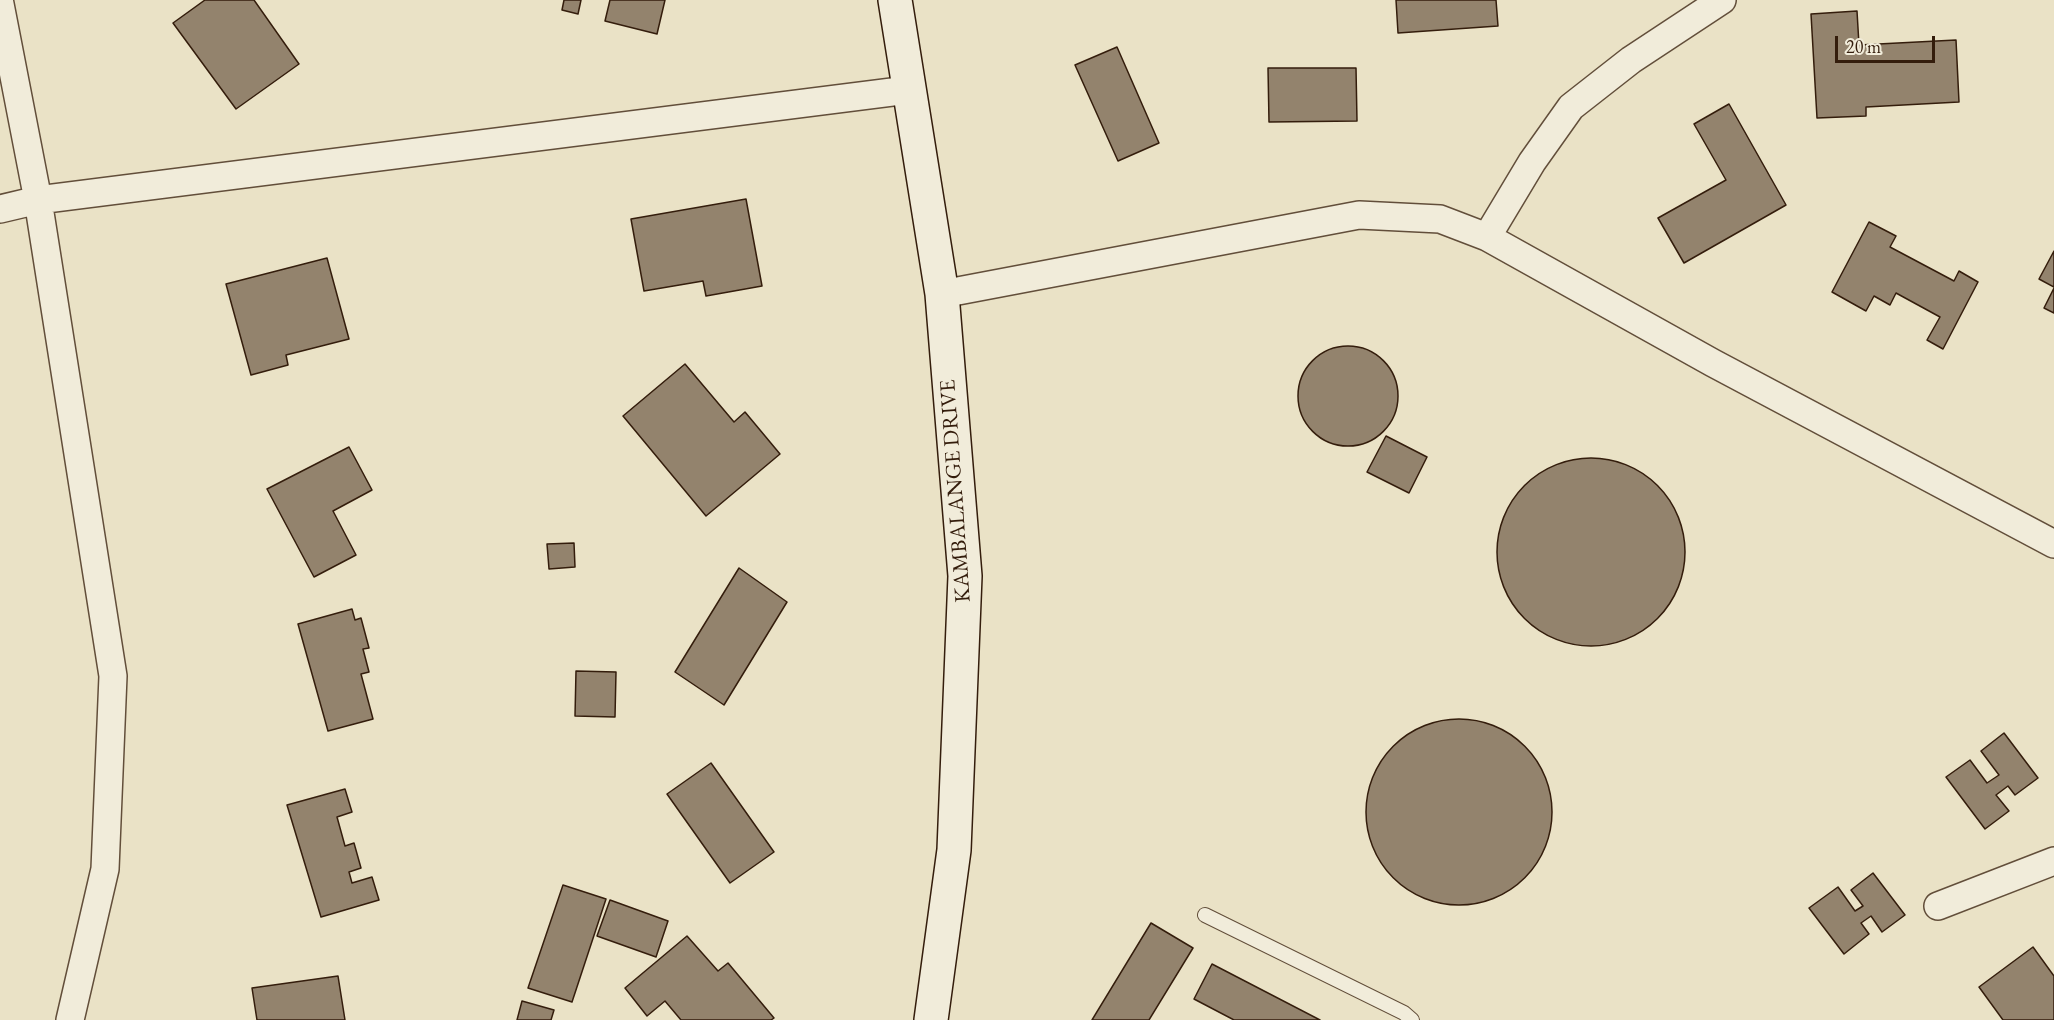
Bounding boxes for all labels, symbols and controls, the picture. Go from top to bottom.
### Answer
scale bar [1838,24,1938,62]
text: 20 m [1846,35,1881,58]
street label: KAMBALANGE DRIVE [935,379,977,603]

